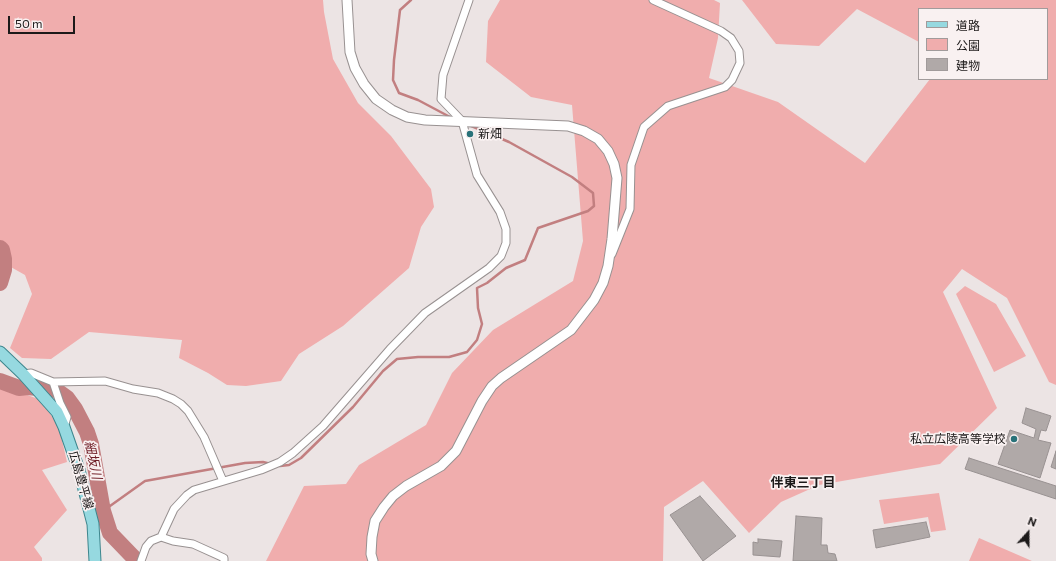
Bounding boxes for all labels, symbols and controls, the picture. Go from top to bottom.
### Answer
scale bar [10,8,77,34]
legend [918,8,1048,80]
text: 50 m [15,16,43,30]
text: 道路 [956,18,980,32]
text: 公園 [956,38,980,52]
text: 建物 [956,58,980,72]
place label: 新畑 [478,127,502,141]
marker: 新畑 [465,129,475,139]
place label: 私立広陵高等学校 [910,432,1006,446]
marker: 私立広陵高等学校 [1009,434,1019,444]
water label: 細坂川 [81,439,105,481]
street label: 広島豊平線 [66,449,96,511]
district label: 伴東三丁目 [771,475,835,491]
north arrow [1008,513,1048,553]
text: N [1026,514,1039,529]

